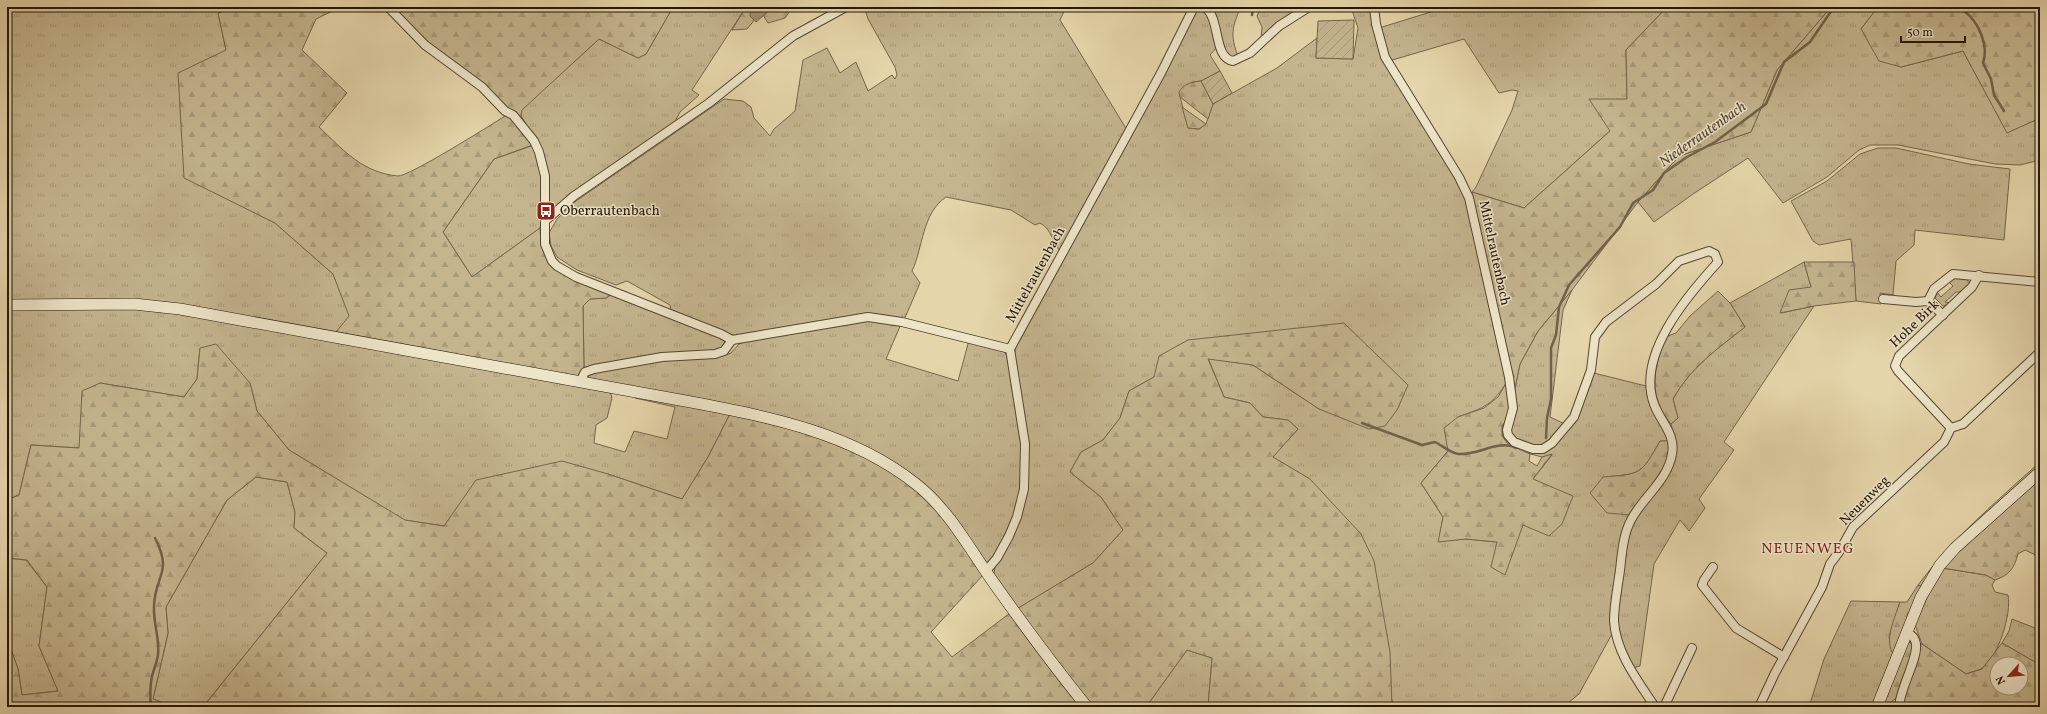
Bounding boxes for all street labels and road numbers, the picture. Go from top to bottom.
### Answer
street label: Mittelrautenbach [1474,199,1514,307]
street label: Mittelrautenbach [1002,224,1070,326]
street label: Hohe Birk [1886,295,1944,352]
street label: Neuenweg [1836,472,1894,530]

